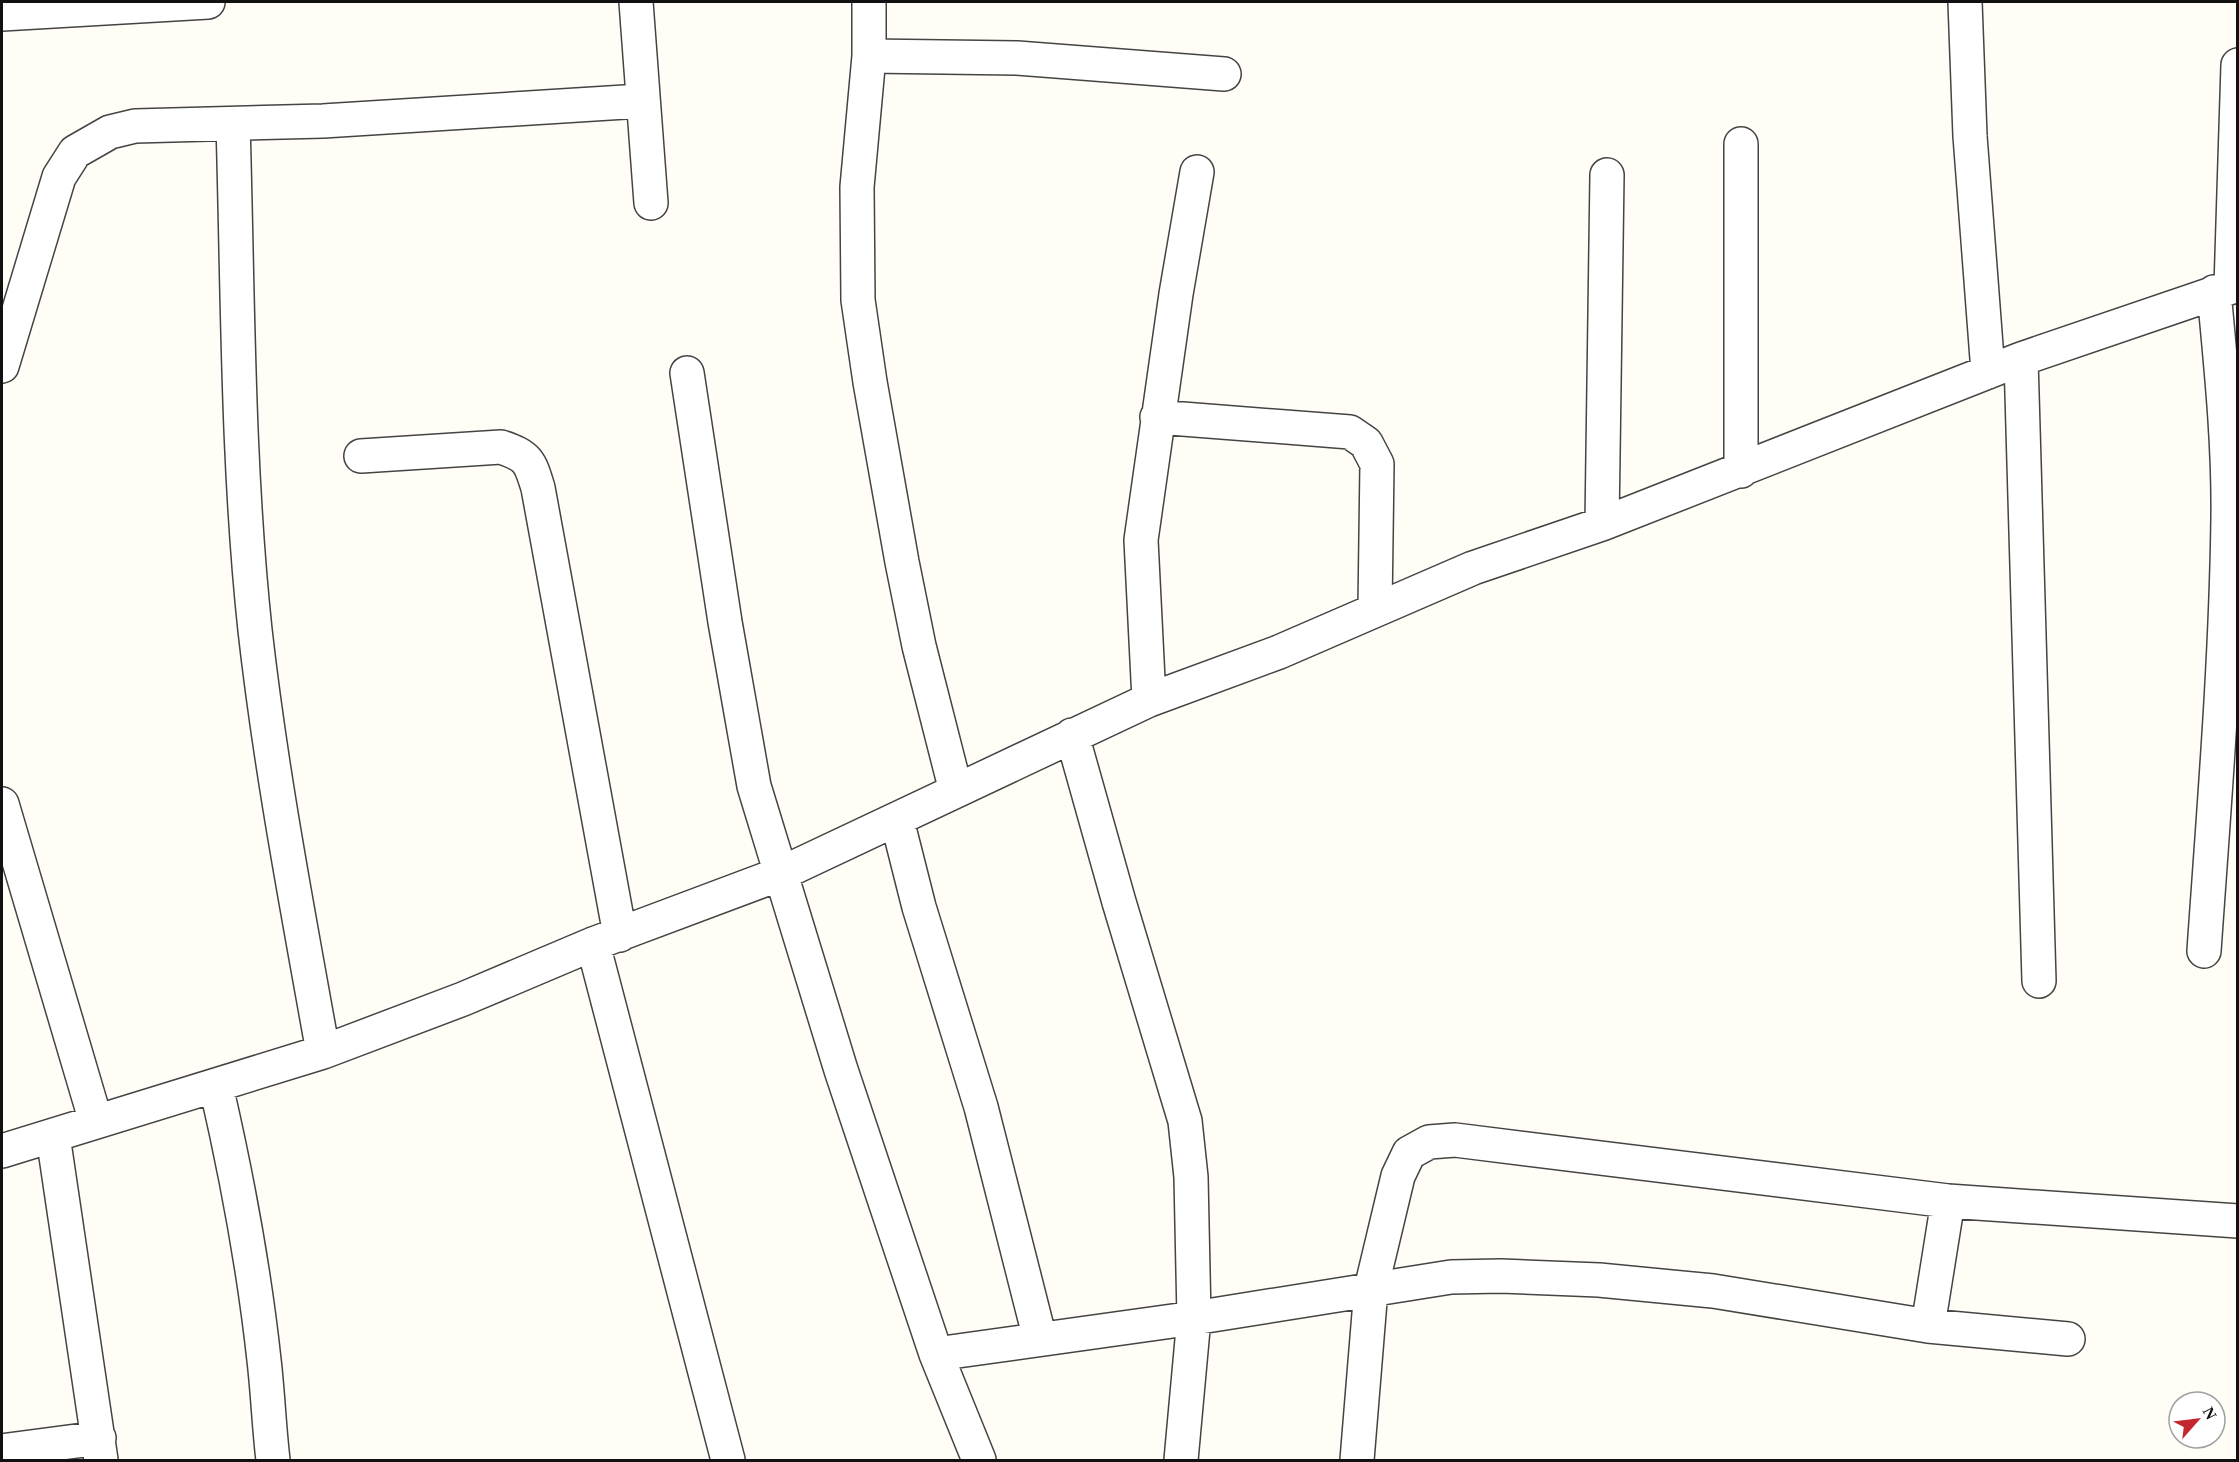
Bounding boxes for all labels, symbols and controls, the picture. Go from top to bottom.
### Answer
north arrow [2167,1390,2227,1450]
text: N [2200,1404,2220,1423]

